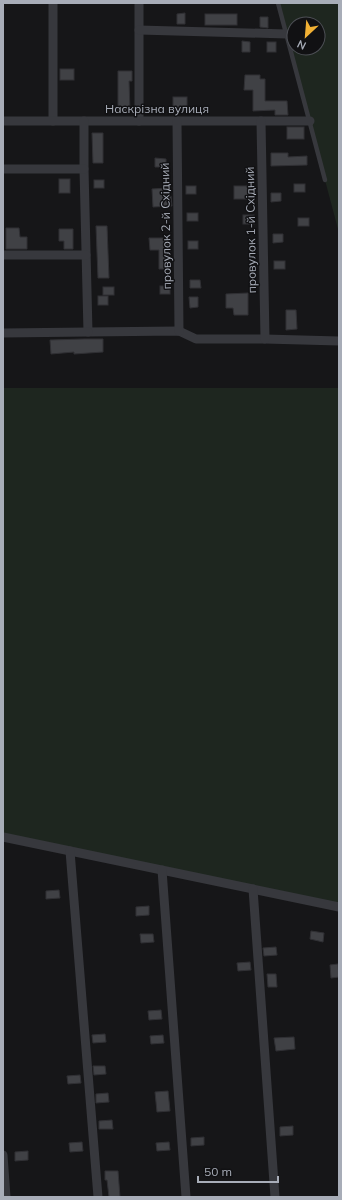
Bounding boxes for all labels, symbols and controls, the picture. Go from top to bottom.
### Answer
north arrow [286,16,326,56]
text: N [295,37,308,53]
street label: Наскрізна вулиця [105,101,209,116]
street label: провулок 2-й Східний [157,162,174,290]
street label: провулок 1-й Східний [242,166,259,294]
scale bar [198,1158,278,1184]
text: 50 m [204,1164,232,1179]

